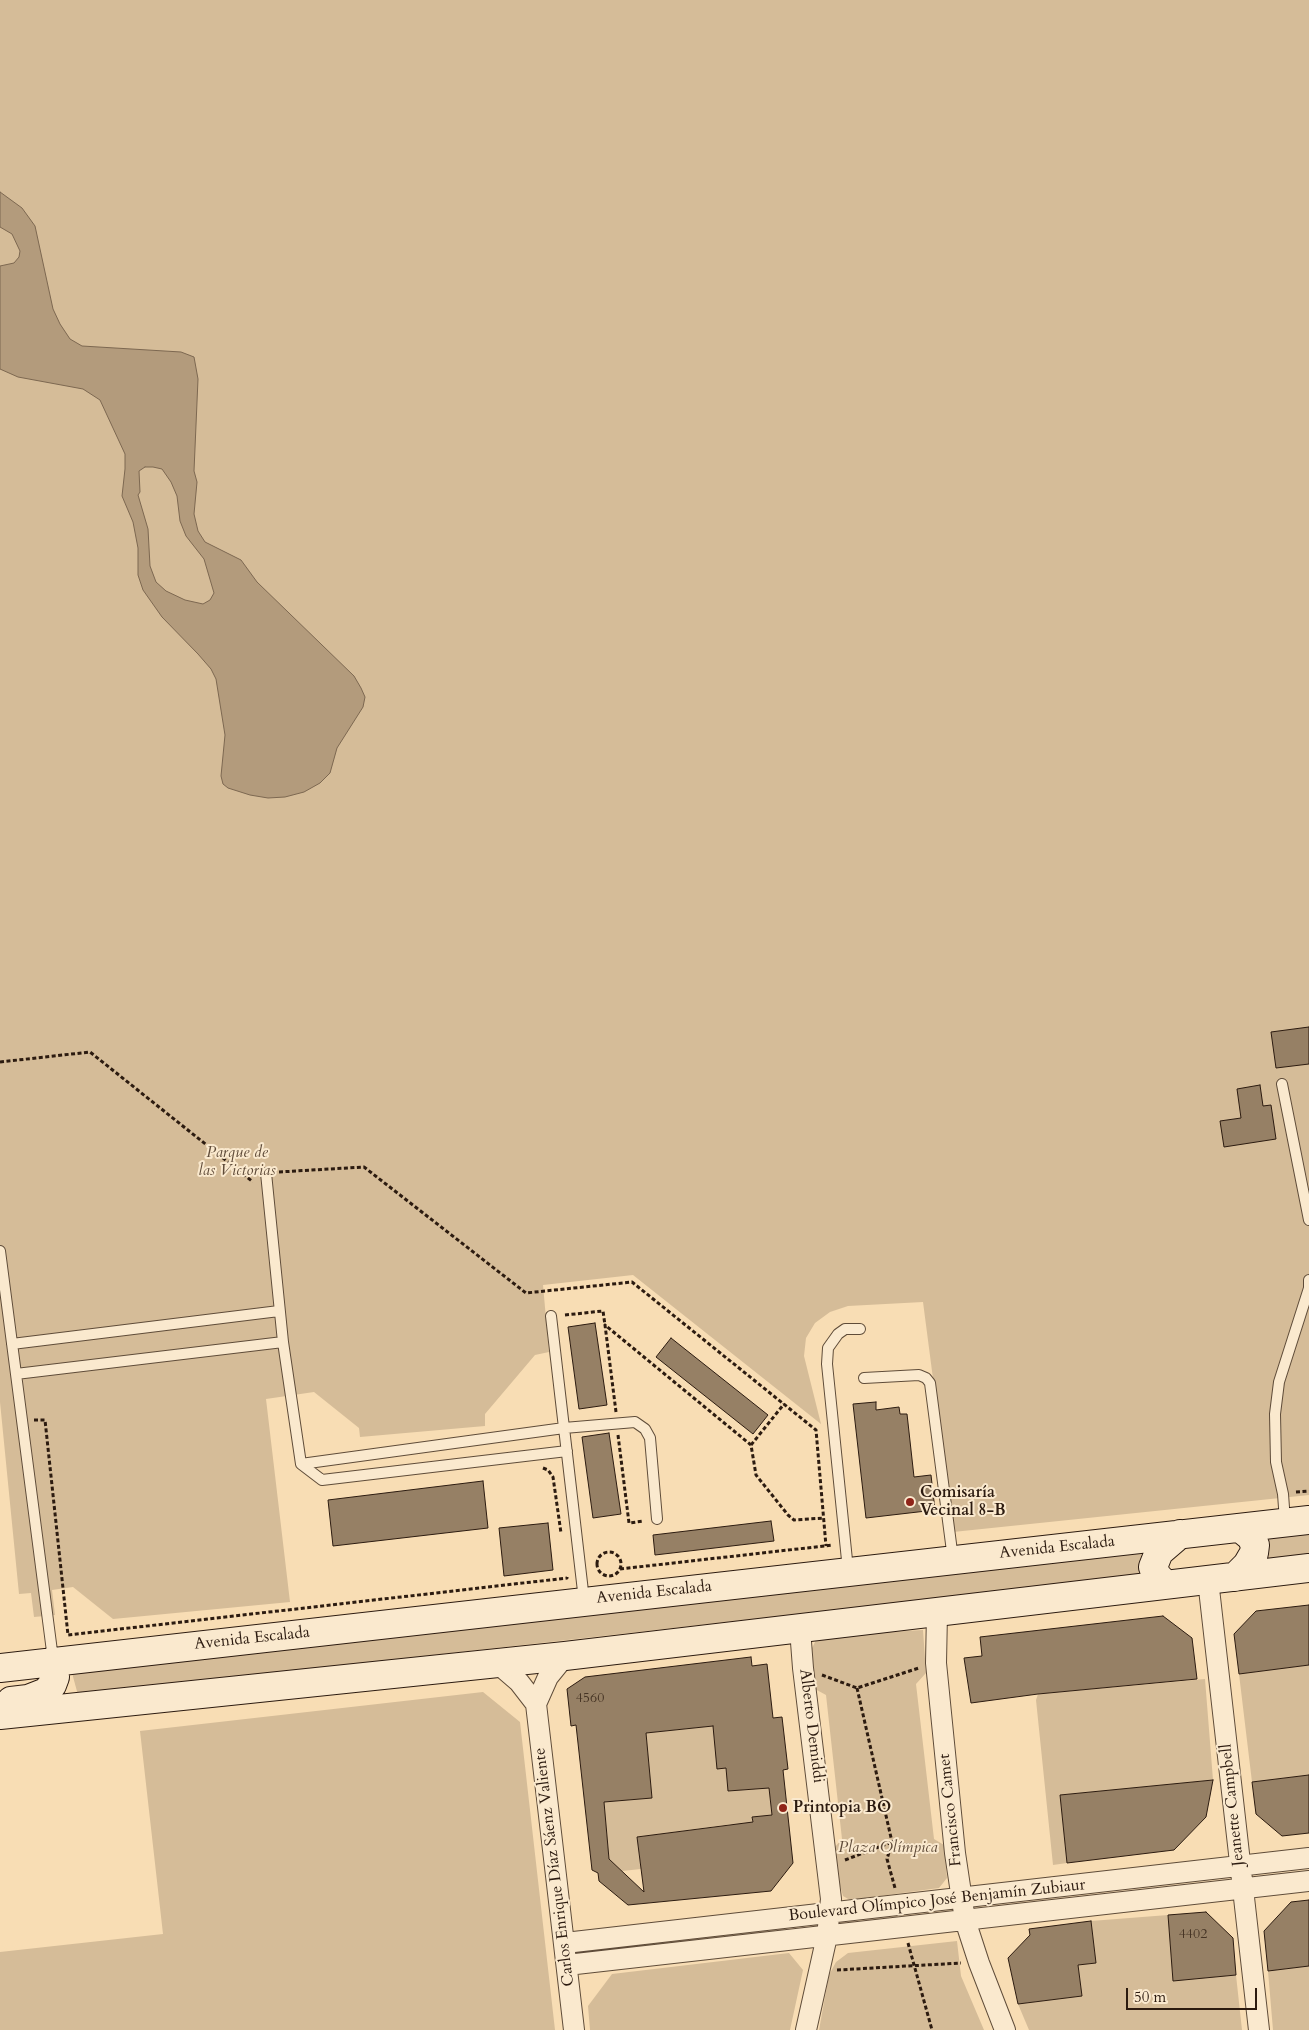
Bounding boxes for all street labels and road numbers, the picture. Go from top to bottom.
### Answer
street label: Avenida Escalada [998,1532,1116,1564]
street label: Avenida Escalada [595,1577,713,1609]
street label: Avenida Escalada [193,1623,311,1655]
street label: Alberto Demiddi [794,1668,828,1784]
street label: Jeanette Campbell [1217,1743,1249,1867]
street label: Carlos Enrique Díaz Sáenz Valiente [531,1747,579,1987]
street label: Francisco Camet [936,1753,966,1867]
street label: Boulevard Olímpico José Benjamín Zubiaur [788,1876,1086,1926]

